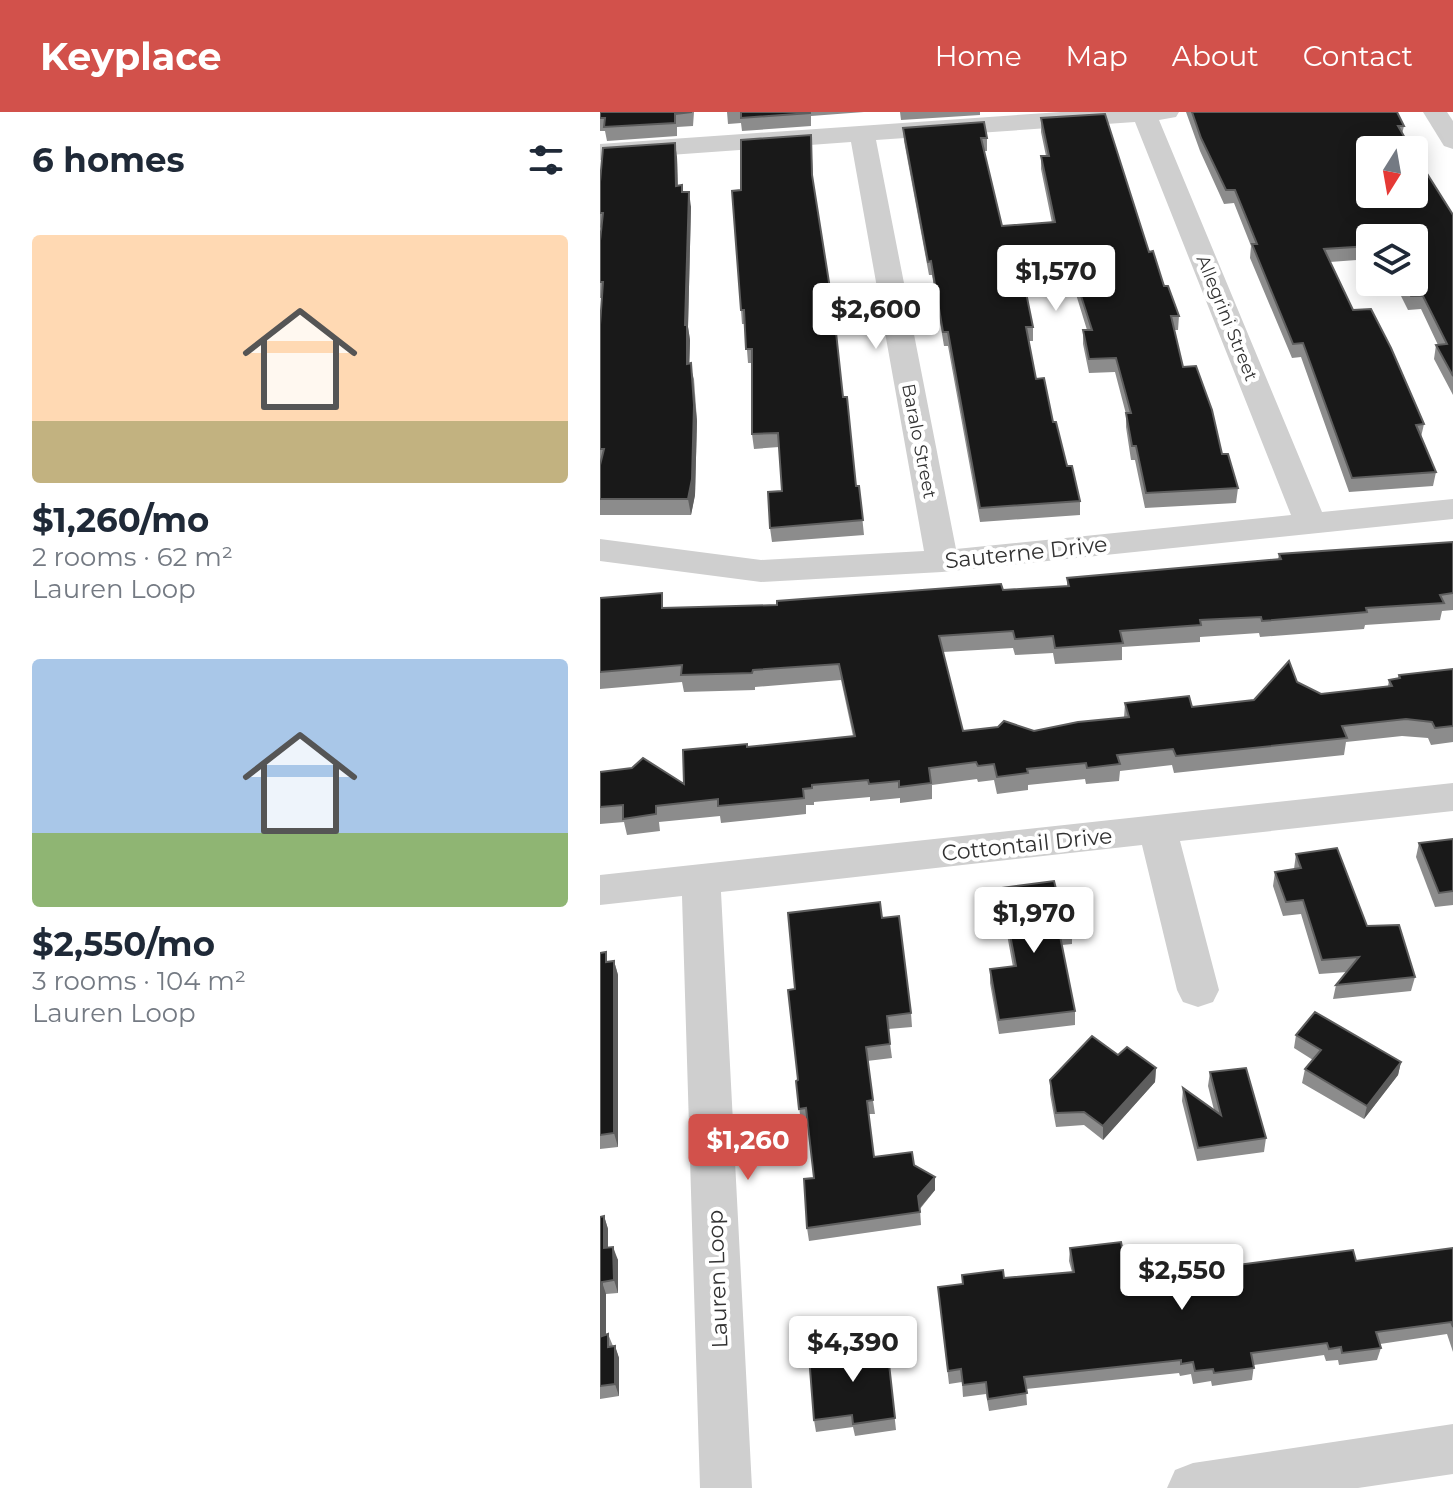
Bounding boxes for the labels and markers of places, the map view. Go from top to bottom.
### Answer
pin: $1,570 [991,245,1121,313]
pin: $2,600 [811,283,941,351]
pin: $1,970 [969,887,1099,955]
pin: $1,260 [683,1114,813,1182]
pin: $2,550 [1117,1244,1247,1312]
pin: $4,390 [788,1316,918,1384]

